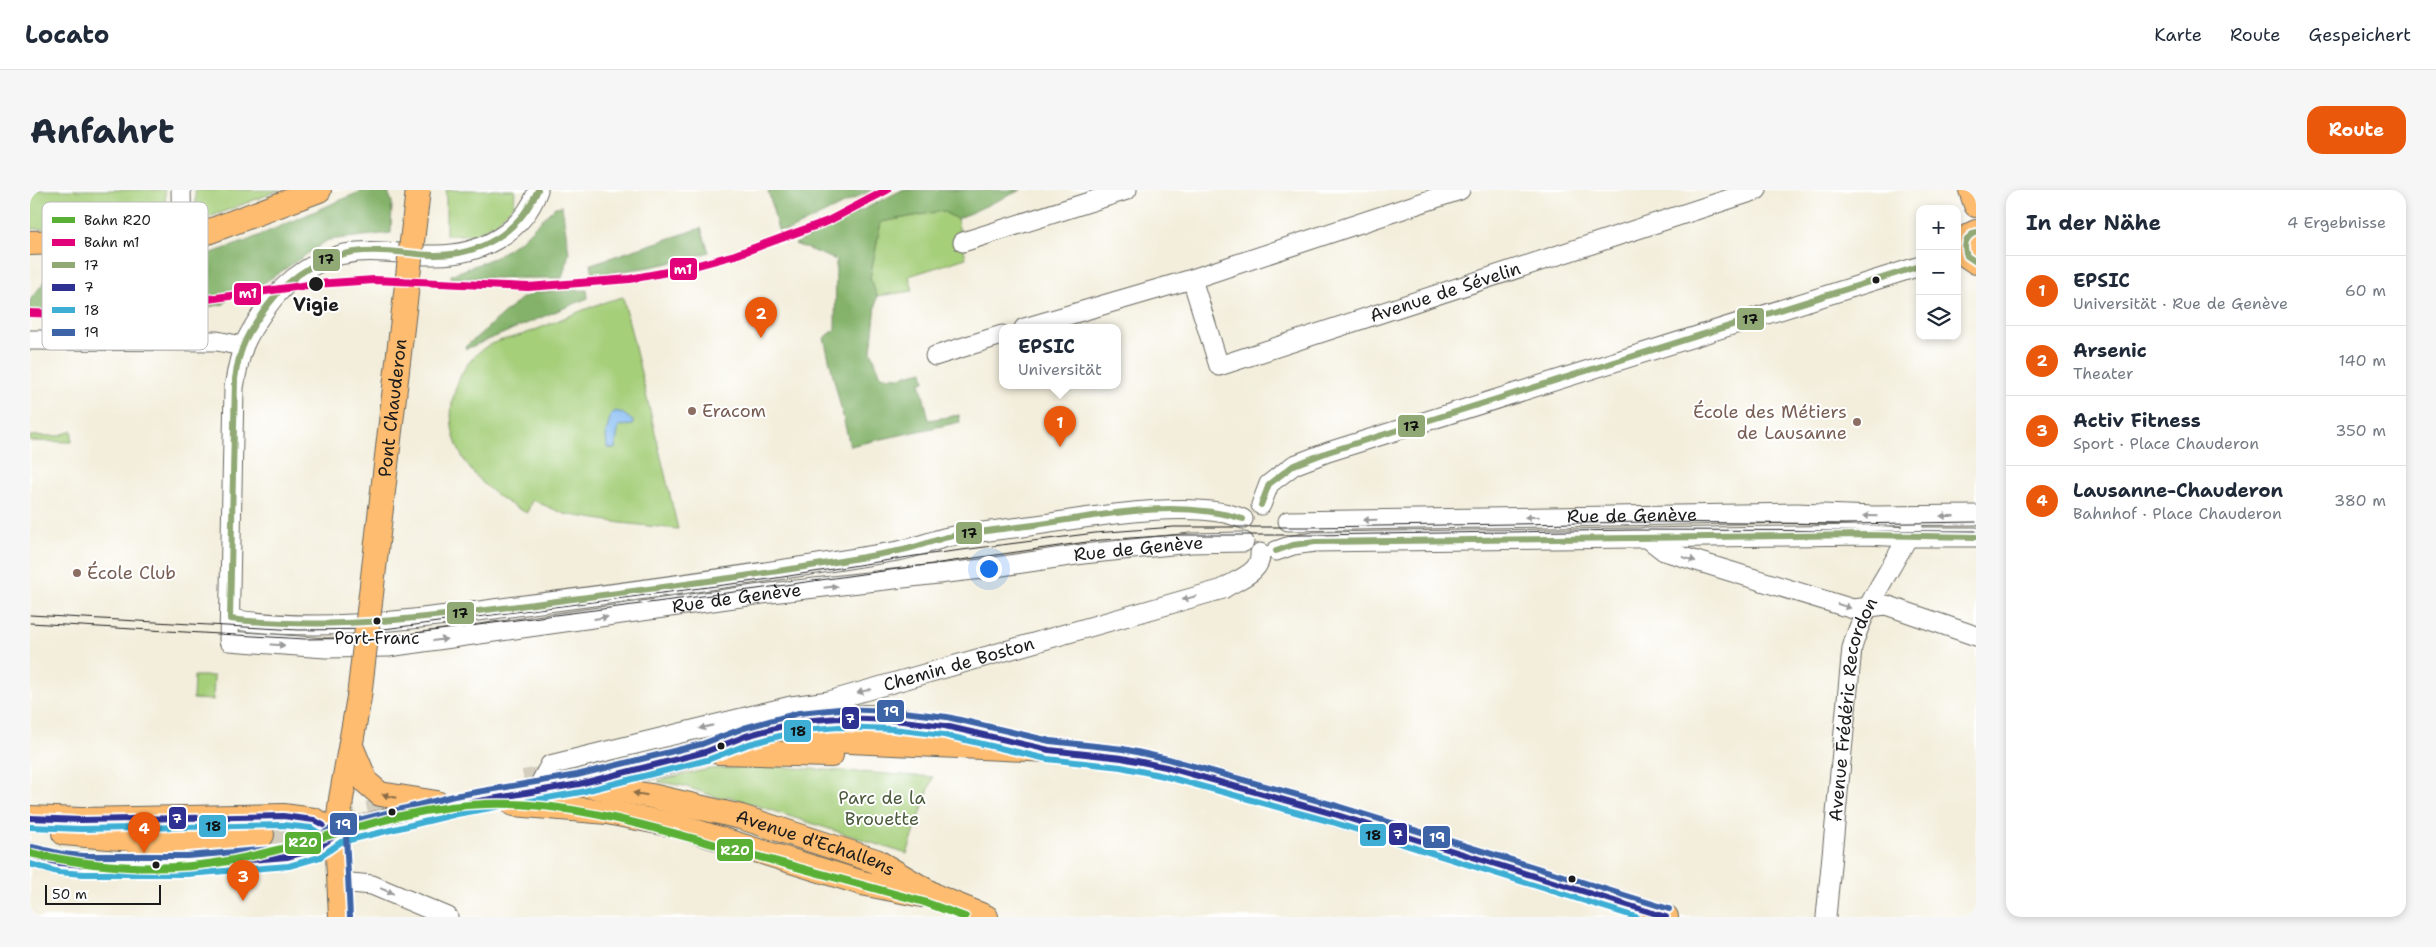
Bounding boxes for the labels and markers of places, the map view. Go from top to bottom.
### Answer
marker: Vigie [307,275,325,293]
unlabelled marker [1871,275,1881,285]
place label: Vigie [293,293,339,317]
pin: 2 [745,297,777,338]
place label: Eracom [702,399,766,423]
place label: École des Métiers de Lausanne [1693,400,1847,445]
marker: Eracom [686,405,698,417]
pin: 1 [1044,406,1076,447]
marker: École des Métiers de Lausanne [1851,416,1863,428]
place label: École Club [87,561,176,585]
marker: École Club [71,567,83,579]
marker: Port-Franc [372,616,382,626]
place label: Port-Franc [335,627,419,649]
unlabelled marker [716,741,726,751]
unlabelled marker [387,807,397,817]
pin: 4 [128,812,160,853]
unlabelled marker [151,860,161,870]
pin: 3 [227,860,259,901]
unlabelled marker [1567,874,1577,884]

